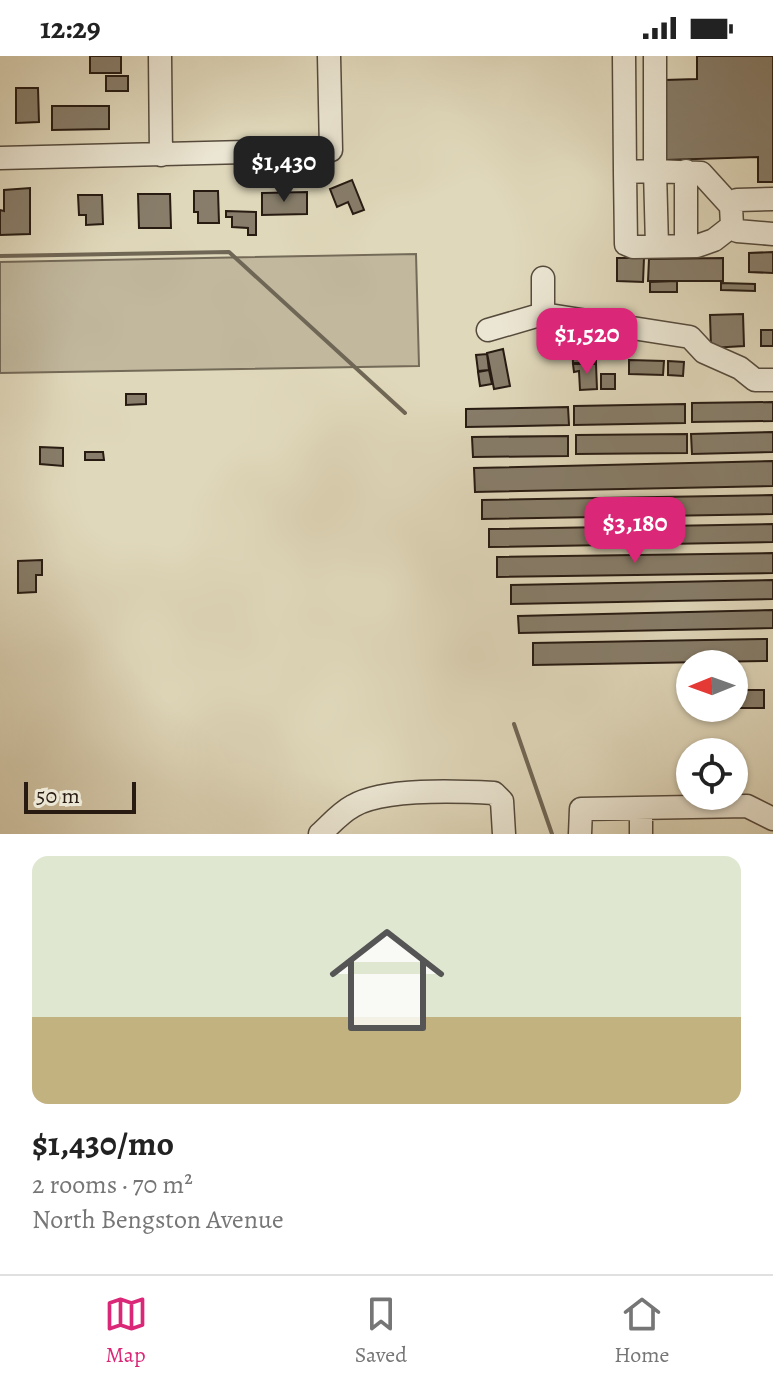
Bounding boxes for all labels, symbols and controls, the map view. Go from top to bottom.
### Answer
text: 12:29 [40,8,101,48]
pin: $1,430 [219,136,349,204]
text: $1,430 [252,144,316,179]
pin: $1,520 [522,308,652,376]
text: $1,520 [554,316,620,351]
pin: $3,180 [570,497,700,565]
text: $3,180 [602,505,668,540]
north arrow [676,650,748,722]
map controls [676,650,748,810]
button: locate [676,738,748,810]
scale bar [24,778,136,814]
text: 50 m [36,781,80,811]
icon: home [315,908,459,1052]
text: $1,430/mo [32,1120,174,1167]
text: 2 rooms · 70 m² [32,1167,193,1202]
text: North Bengston Avenue [32,1202,284,1237]
tab: Map [104,1292,148,1370]
tab: Saved [355,1292,407,1370]
tab: Home [614,1292,669,1370]

